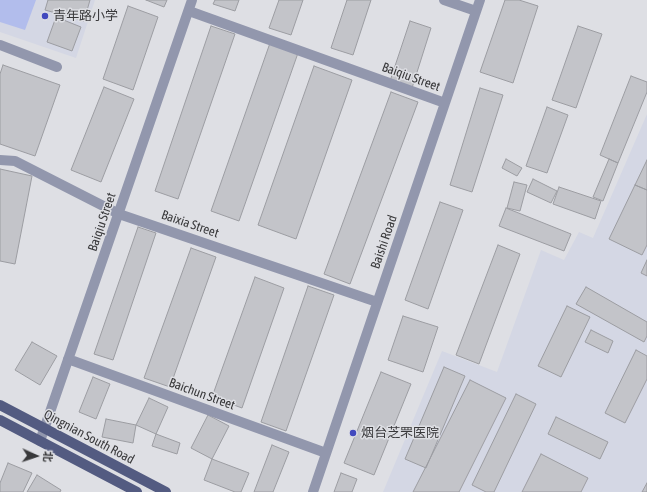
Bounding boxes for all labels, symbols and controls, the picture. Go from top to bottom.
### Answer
place label: 青年路小学 [53,8,118,24]
marker: 青年路小学 [40,11,50,21]
street label: Baiqiu Street [380,59,442,95]
street label: Baiqiu Street [85,191,119,253]
street label: Baixia Street [159,207,221,241]
street label: Baishi Road [368,213,400,271]
street label: Baichun Street [167,375,237,413]
street label: Qingnian South Road [41,407,137,467]
place label: 烟台芝罘医院 [361,425,439,441]
marker: 烟台芝罘医院 [348,428,358,438]
north arrow [16,436,56,476]
text: 北 [42,451,54,462]

